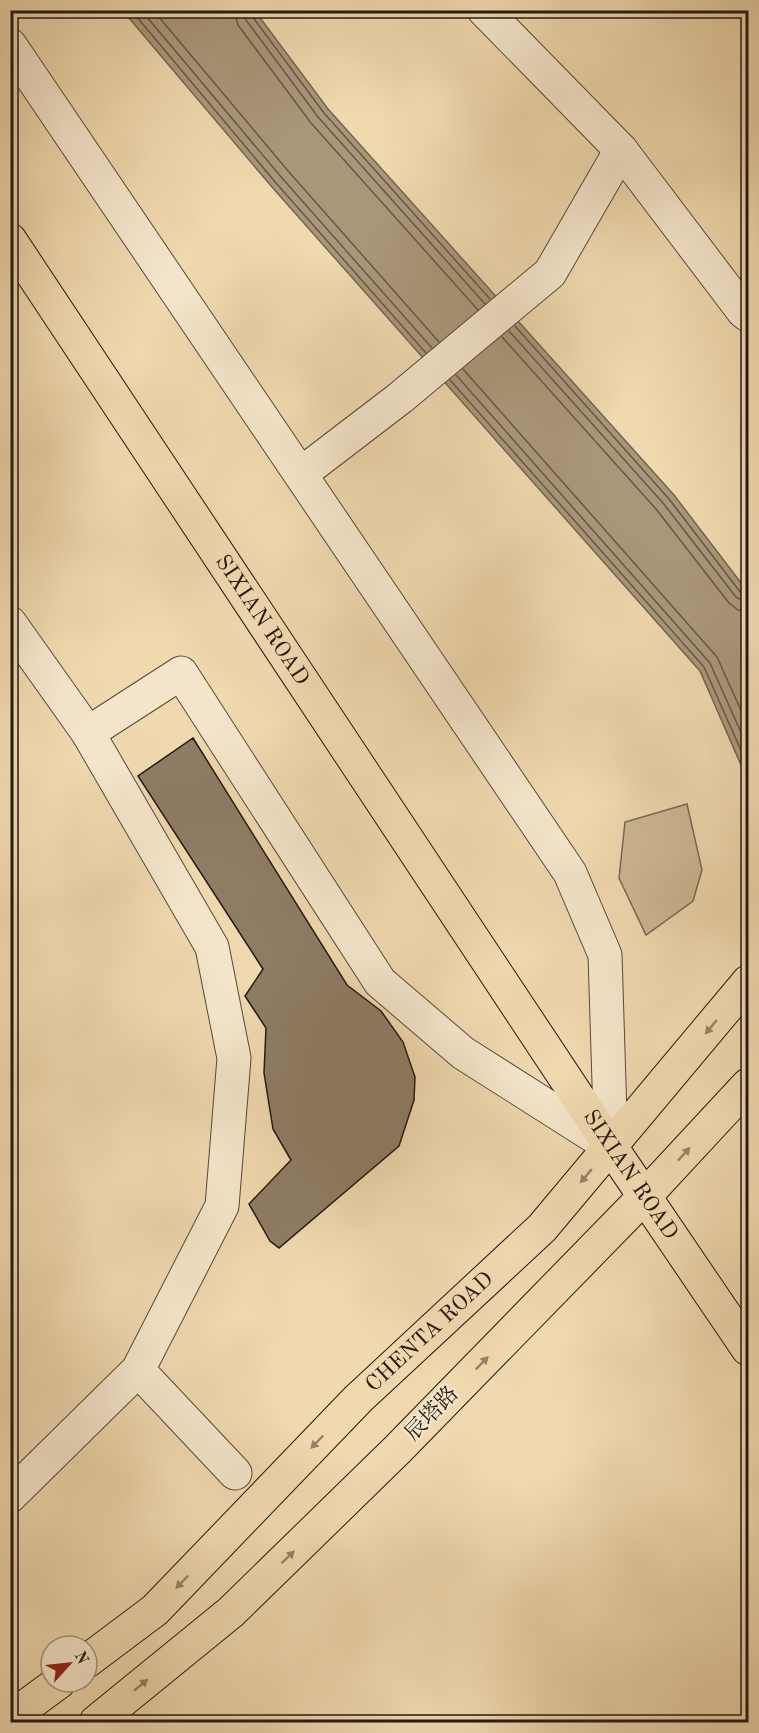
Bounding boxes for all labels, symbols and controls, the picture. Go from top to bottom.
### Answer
street label: SIXIAN ROAD [211,551,313,689]
one-way arrow [705,1019,718,1034]
street label: SIXIAN ROAD [579,1106,682,1244]
one-way arrow [677,1147,691,1162]
one-way arrow [580,1168,593,1183]
street label: CHENTA ROAD [362,1268,498,1396]
one-way arrow [474,1357,488,1371]
street label: 辰塔路 [400,1381,463,1445]
one-way arrow [310,1434,324,1449]
one-way arrow [280,1550,294,1564]
one-way arrow [175,1575,189,1590]
north arrow [39,1634,99,1694]
text: N [71,1649,91,1668]
one-way arrow [134,1680,149,1692]

